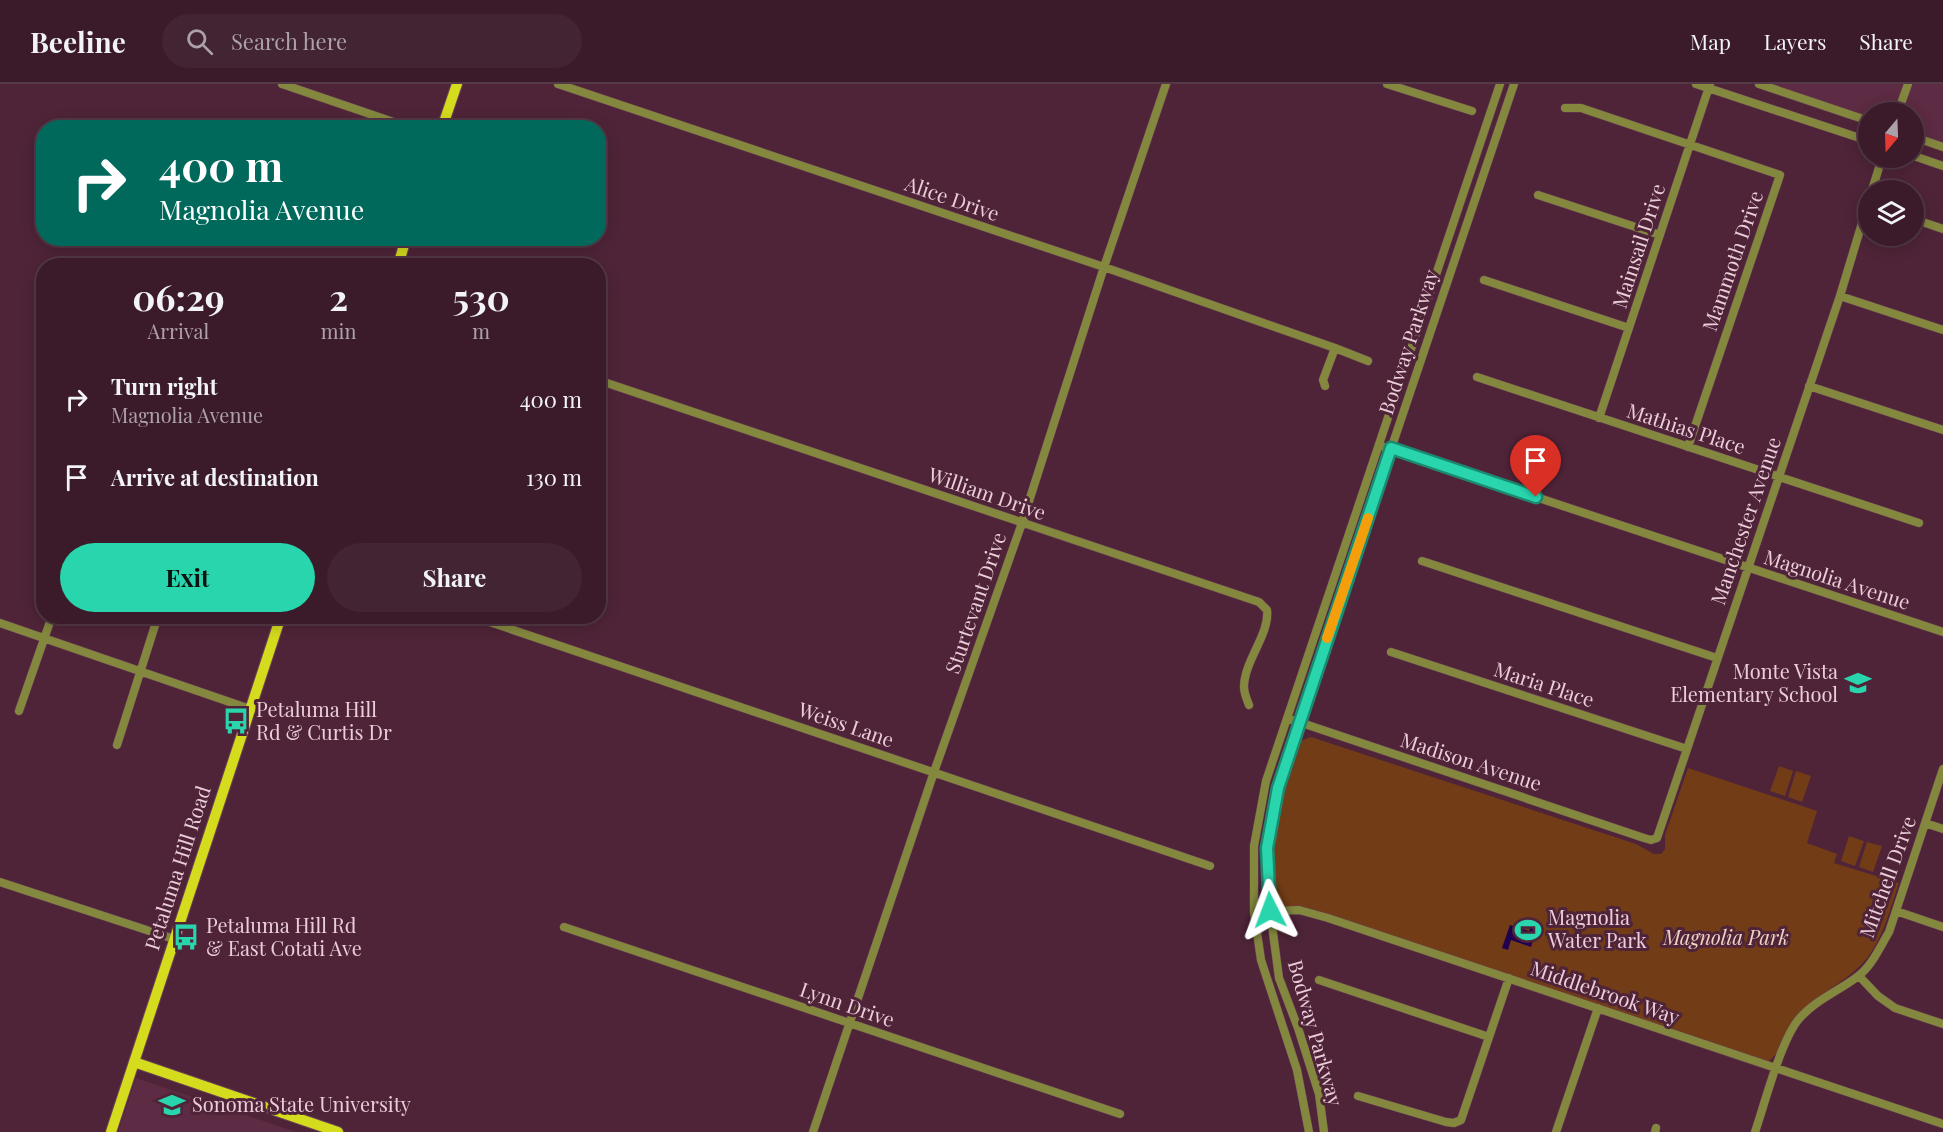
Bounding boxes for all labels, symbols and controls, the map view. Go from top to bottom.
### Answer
search box [162,14,582,68]
text: Beeline [30,23,126,60]
icon: search [183,25,216,58]
text: Search here [231,26,347,56]
text: Map [1690,27,1731,55]
text: Layers [1764,27,1826,55]
text: Share [1859,27,1913,55]
north arrow [1858,102,1924,168]
map controls [1858,102,1924,246]
text: 400 m [159,137,283,193]
icon: right [60,144,138,222]
street label: Alice Drive [901,169,1003,226]
street label: Mainsail Drive [1605,180,1670,311]
button: layers [1858,180,1924,246]
street label: Mammoth Drive [1695,187,1768,334]
text: Magnolia Avenue [159,191,364,227]
street label: Bodway Parkway [1371,266,1444,417]
text: 06:29 [132,272,225,320]
text: 2 [329,272,348,320]
text: 530 [453,272,510,320]
text: Arrival [148,317,209,344]
text: min [321,317,356,344]
text: m [472,317,490,344]
text: Turn right [111,371,217,401]
icon: right [60,383,93,416]
text: 400 m [520,384,582,414]
street label: Mathias Place [1624,396,1749,459]
text: Magnolia Avenue [111,401,263,428]
street label: Manchester Avenue [1703,433,1786,608]
pin [1510,435,1561,497]
icon: arrive [1519,444,1552,477]
street label: William Drive [924,460,1050,525]
icon: arrive [60,461,93,494]
text: Arrive at destination [111,462,319,492]
text: 130 m [526,462,582,492]
street label: Sturtevant Drive [938,528,1011,677]
street label: Magnolia Avenue [1761,542,1914,615]
button: Exit [60,543,315,612]
button: Share [327,543,582,612]
street label: Maria Place [1491,655,1598,712]
place label: Monte Vista Elementary School [1670,657,1838,707]
school or university icon: Monte Vista Elementary School [1843,668,1873,698]
street label: Weiss Lane [794,694,898,753]
place label: Petaluma Hill Rd & Curtis Dr [256,695,392,745]
bus stop icon: Petaluma Hill Rd & Curtis Dr [221,706,251,736]
street label: Madison Avenue [1397,725,1545,796]
street label: Petaluma Hill Road [137,782,216,953]
street label: Mitchell Drive [1852,812,1921,941]
position arrow [1238,878,1302,942]
place label: Magnolia Water Park [1547,903,1647,953]
place label: Petaluma Hill Rd & East Cotati Ave [206,911,362,961]
sports icon: Magnolia Water Park [1513,915,1543,945]
bus stop icon: Petaluma Hill Rd & East Cotati Ave [171,922,201,952]
park label: Magnolia Park [1662,923,1789,950]
street label: Middlebrook Way [1527,953,1684,1030]
street label: Bodway Parkway [1283,956,1350,1109]
street label: Lynn Drive [797,975,898,1032]
school or university icon: Sonoma State University [157,1090,187,1120]
place label: Sonoma State University [192,1090,411,1117]

